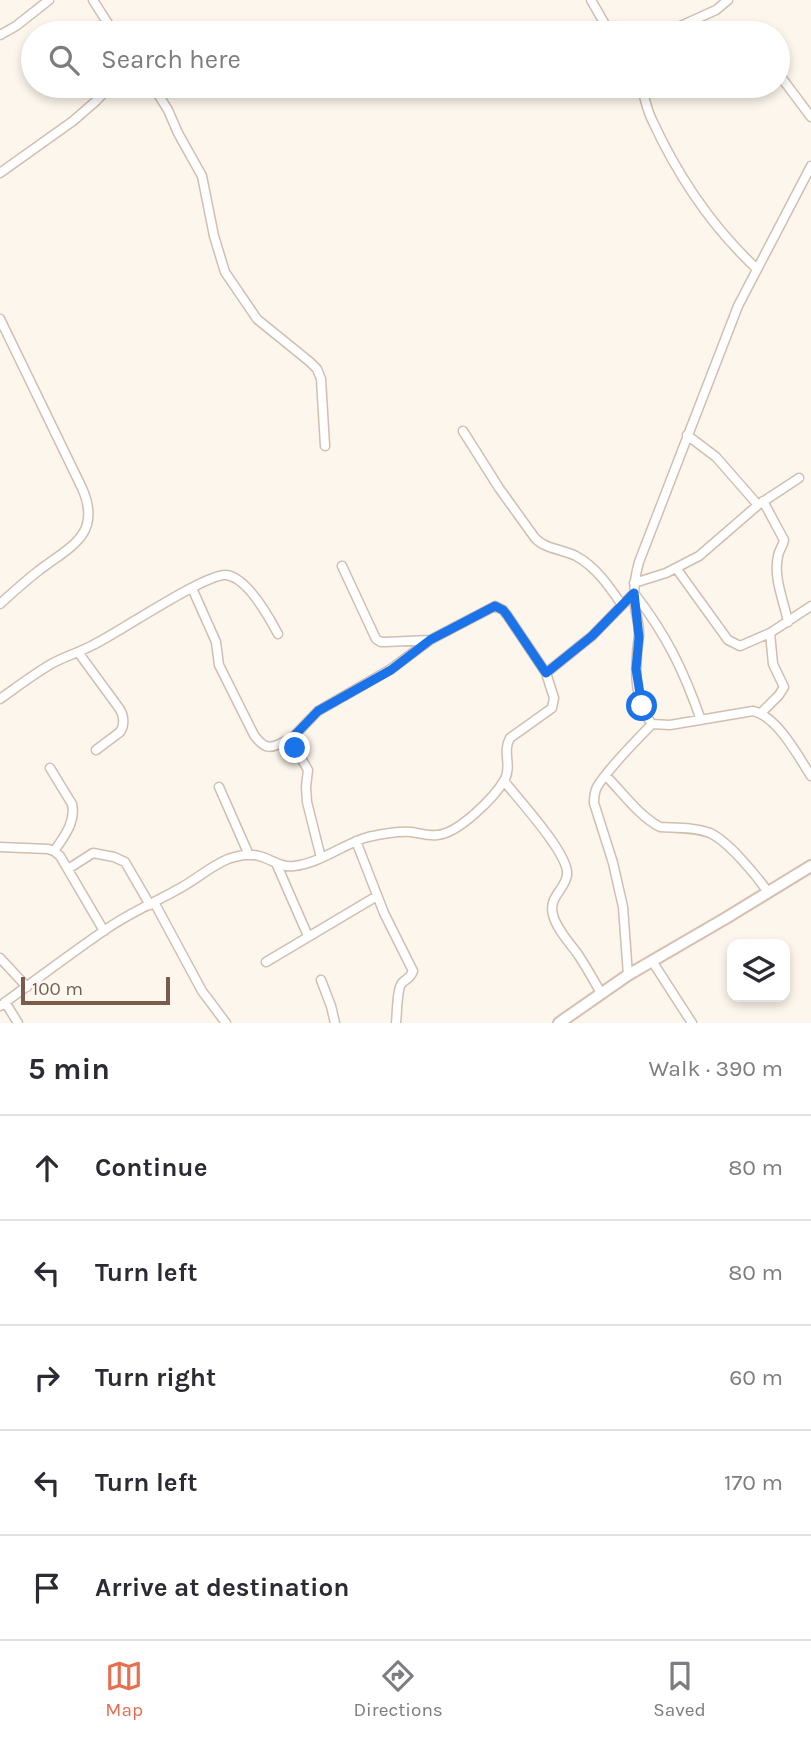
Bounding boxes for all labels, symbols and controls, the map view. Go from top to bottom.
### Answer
search box [21,21,790,98]
icon: search [45,41,83,79]
text: Search here [101,44,241,75]
route start [626,690,657,721]
route end [279,732,310,763]
map controls [727,939,790,1002]
button: layers [727,939,790,1002]
scale bar [21,974,170,1006]
text: 100 m [32,978,83,1000]
text: 5 min [28,1051,110,1087]
text: Walk · 390 m [649,1055,783,1082]
icon: ahead [28,1149,66,1187]
text: Continue [95,1152,207,1183]
text: 80 m [728,1154,783,1181]
icon: left [28,1254,66,1292]
text: Turn left [95,1257,197,1288]
text: 80 m [728,1259,783,1286]
icon: right [28,1359,66,1397]
text: Turn right [95,1362,216,1393]
text: 60 m [729,1364,783,1391]
icon: left [28,1464,66,1502]
text: Turn left [95,1467,197,1498]
text: 170 m [724,1469,783,1496]
icon: arrive [28,1569,66,1607]
text: Arrive at destination [95,1572,349,1603]
tab: Map [105,1657,143,1721]
tab: Directions [354,1657,443,1721]
tab: Saved [653,1657,706,1721]

